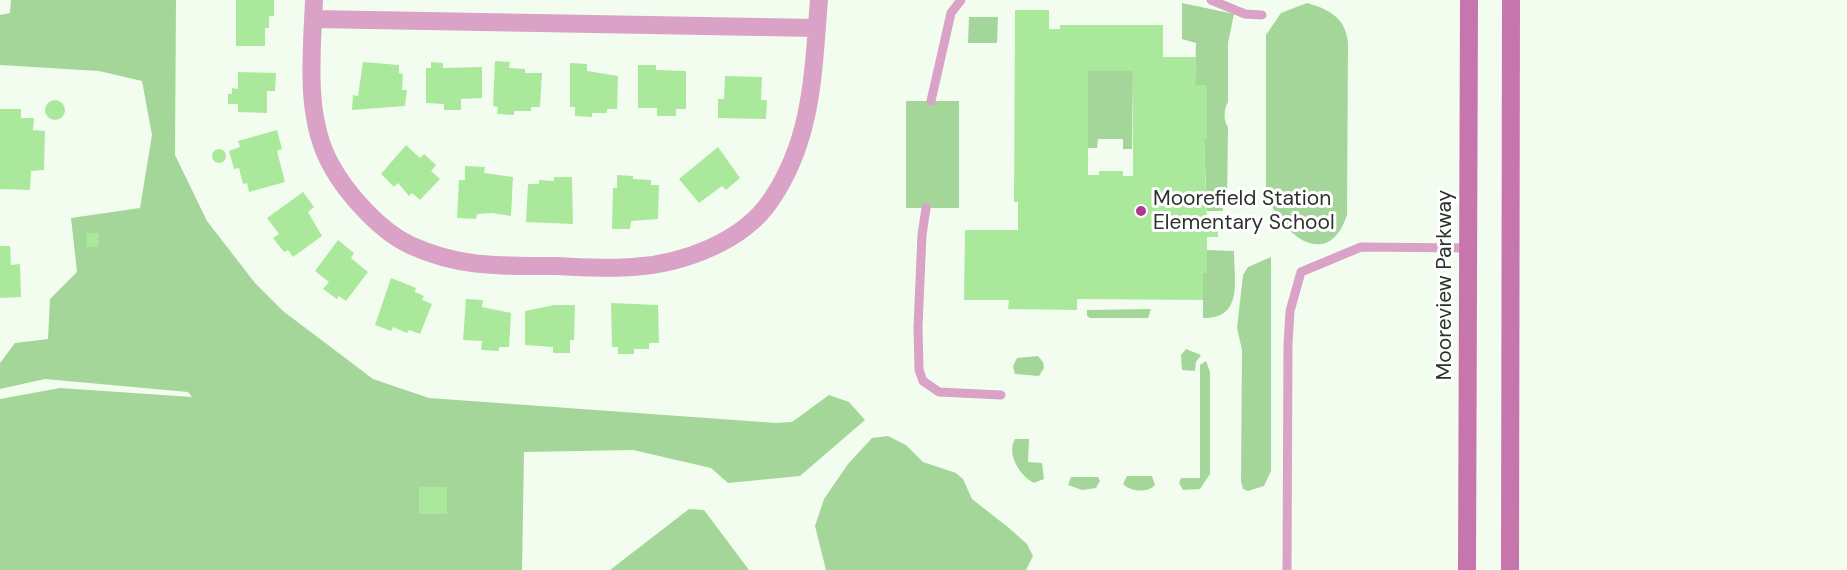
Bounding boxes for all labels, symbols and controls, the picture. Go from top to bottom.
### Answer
place label: Moorefield Station Elementary School [1153,186,1335,236]
street label: Mooreview Parkway [1432,190,1458,380]
marker: Moorefield Station Elementary School [1134,204,1148,218]

